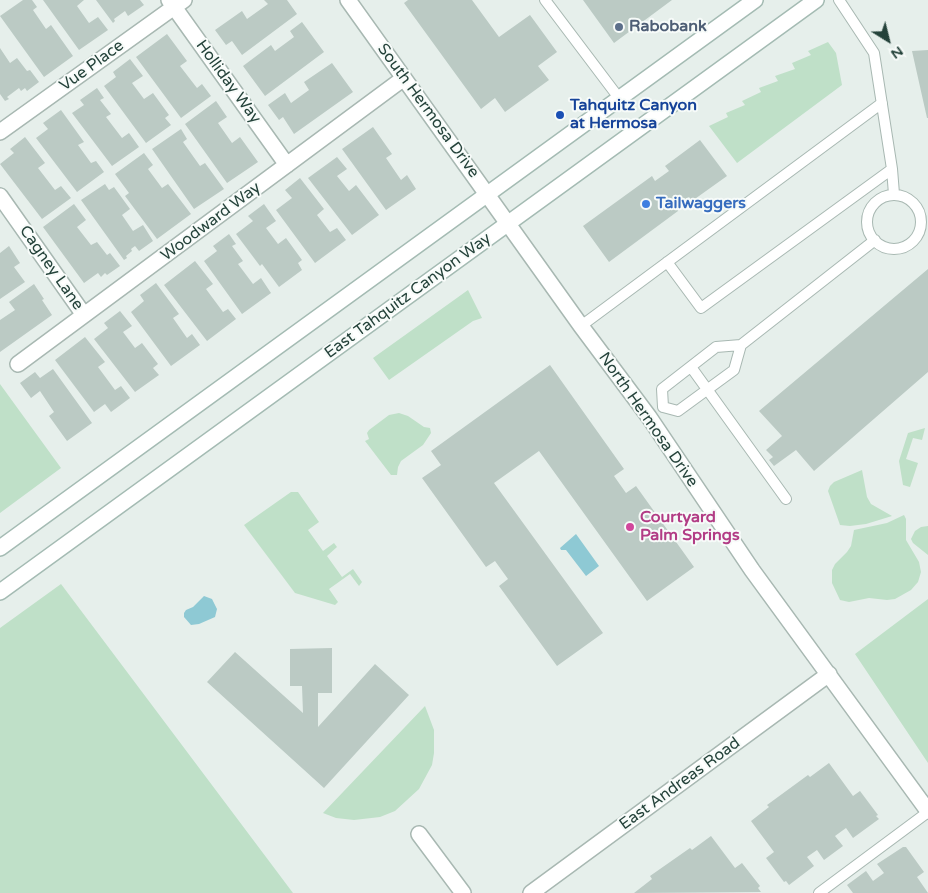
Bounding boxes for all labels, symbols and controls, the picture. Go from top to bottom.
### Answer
north arrow [863,15,913,65]
place label: Rabobank [629,17,707,37]
marker: Rabobank [613,21,625,33]
street label: Vue Place [56,36,128,96]
street label: Holliday Way [191,37,265,127]
street label: South Hermosa Drive [373,40,483,182]
text: N [888,42,907,63]
place label: Tahquitz Canyon at Hermosa [570,96,697,134]
marker: Tahquitz Canyon at Hermosa [554,109,566,121]
street label: Woodward Way [157,178,265,266]
place label: Tailwaggers [656,194,746,214]
marker: Tailwaggers [640,198,652,210]
street label: Cagney Lane [15,222,87,314]
street label: East Tahquitz Canyon Way [321,229,495,363]
street label: North Hermosa Drive [594,349,702,491]
place label: Courtyard Palm Springs [640,508,740,546]
marker: Courtyard Palm Springs [624,521,636,533]
street label: East Andreas Road [616,734,744,834]

